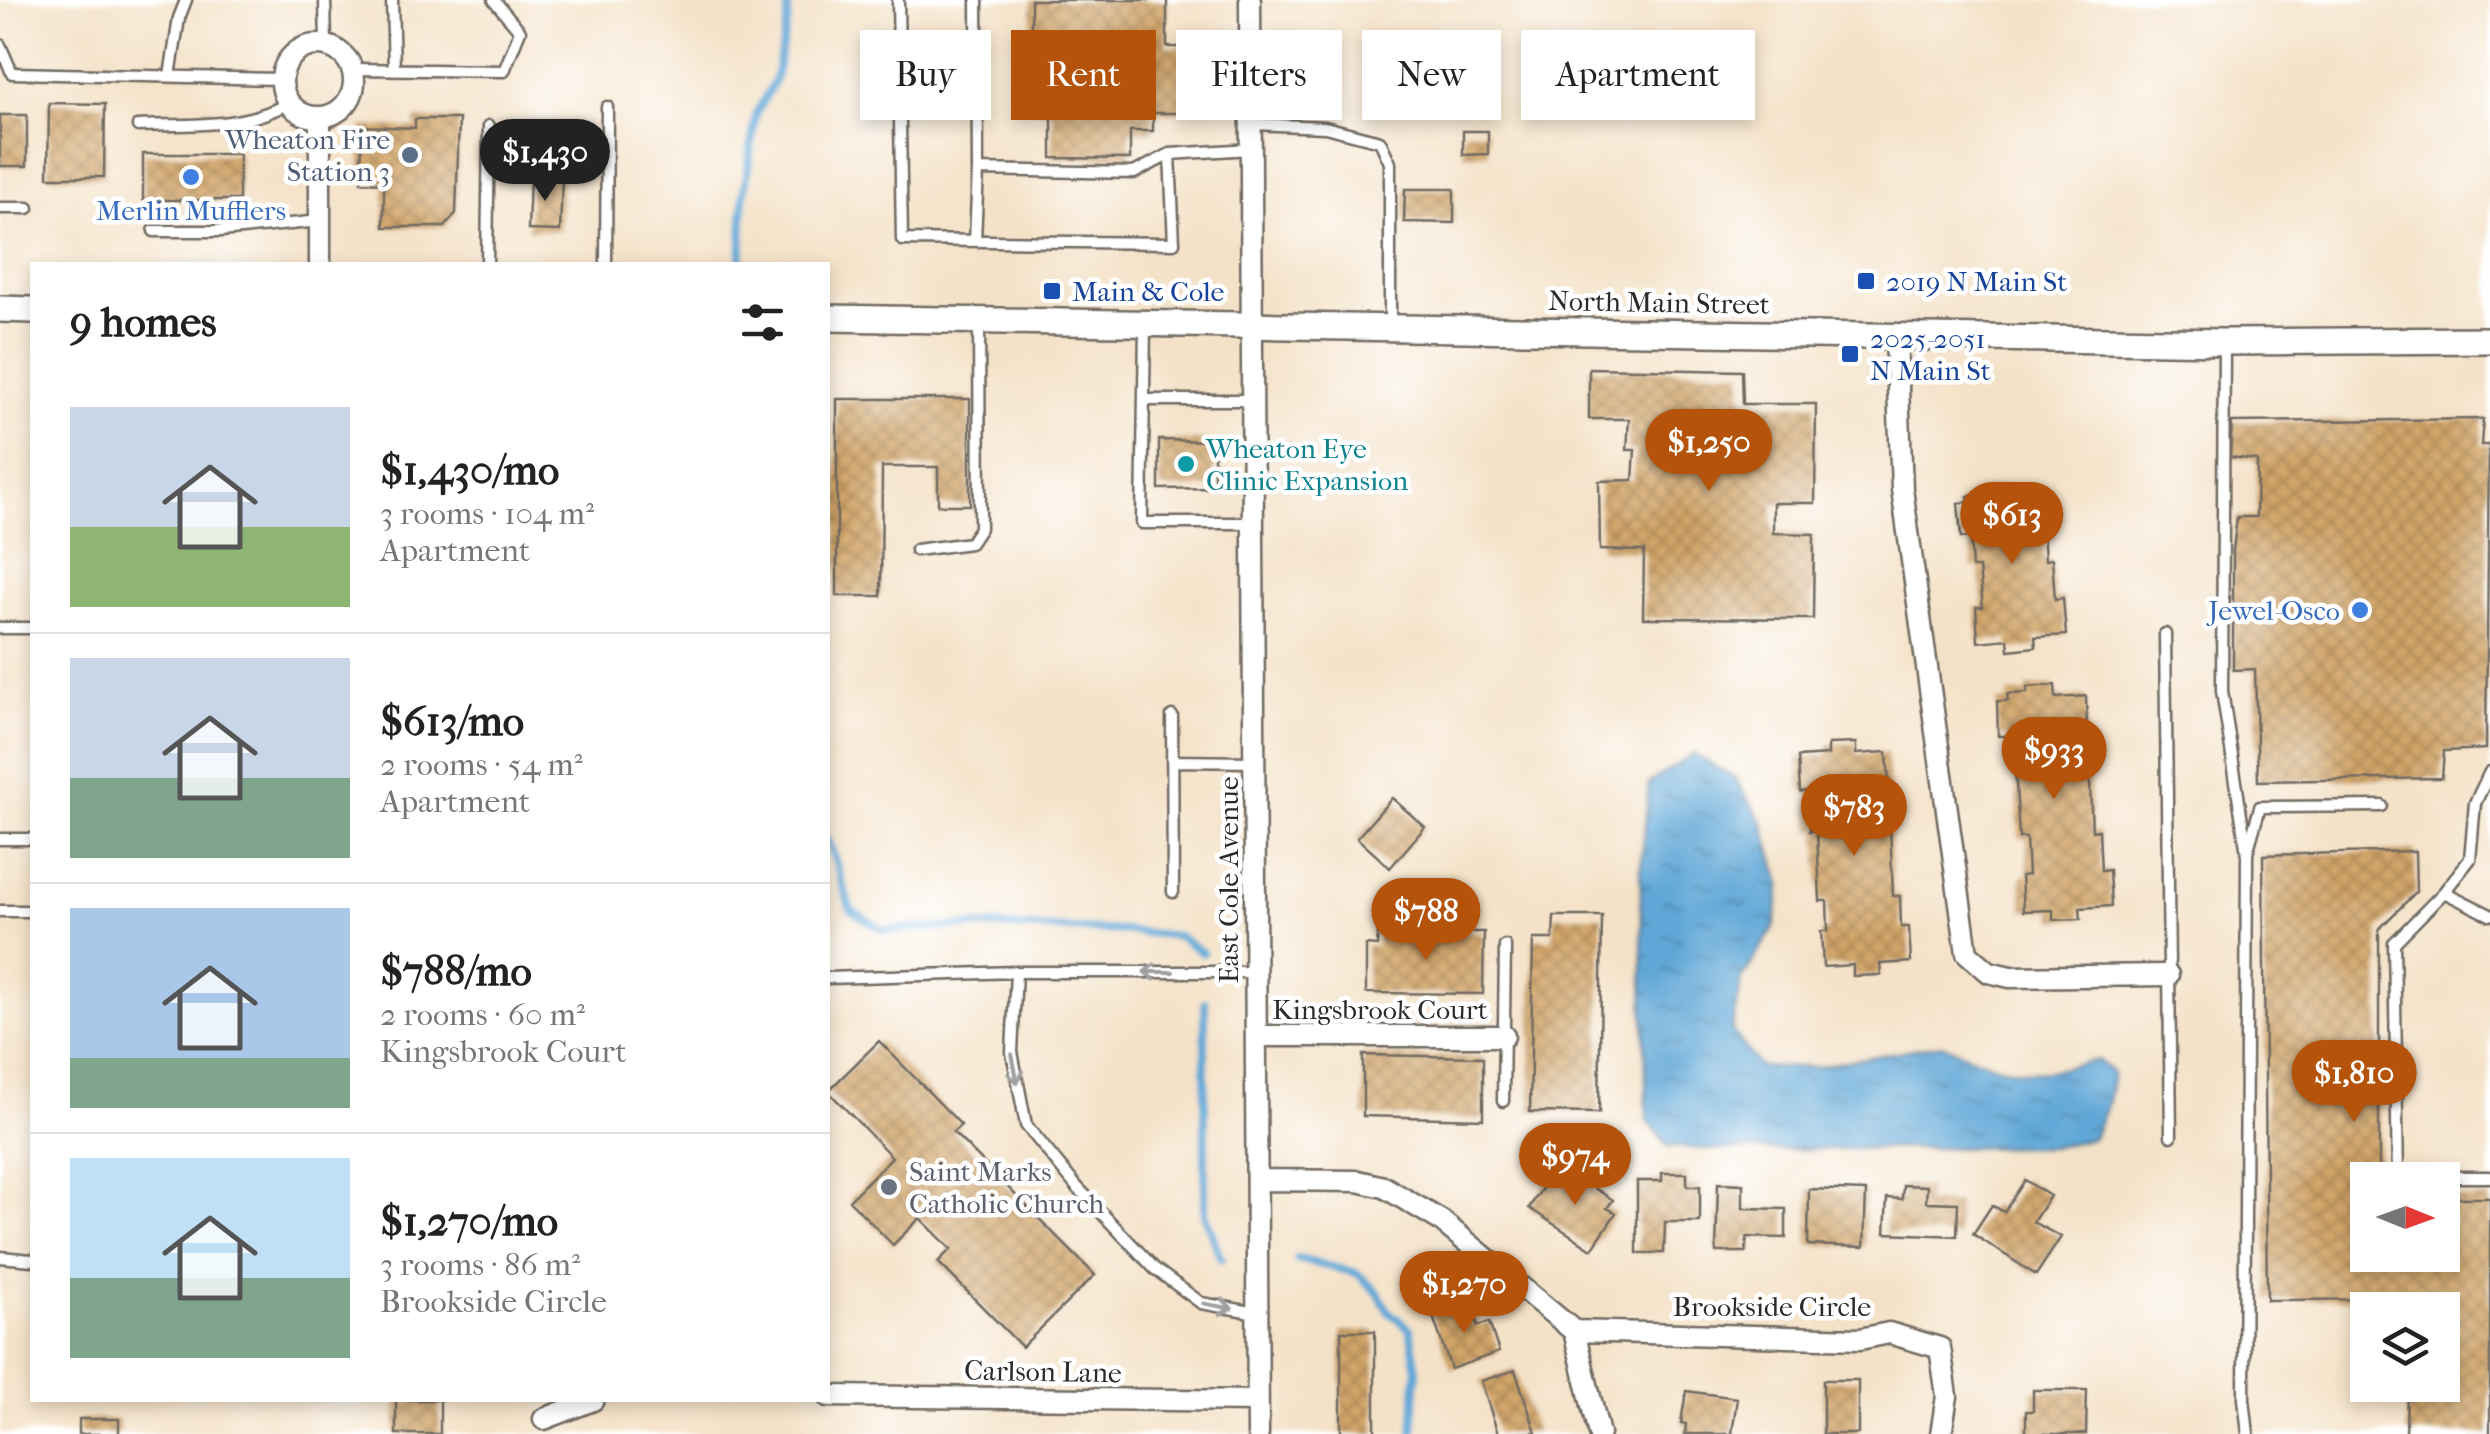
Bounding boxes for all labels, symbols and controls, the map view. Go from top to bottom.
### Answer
chip: Buy [860,30,991,120]
chip: Rent [1011,30,1156,120]
chip: Filters [1176,30,1342,120]
chip: New [1362,30,1501,120]
chip: Apartment [1521,30,1755,120]
pin: $1,430 [464,119,626,204]
place label: Wheaton Fire Station 3 [224,123,390,188]
text: $1,430 [502,133,588,170]
marker: Wheaton Fire Station 3 [399,144,421,166]
marker: Merlin Mufflers [180,166,202,188]
place label: Merlin Mufflers [96,194,286,227]
place label: 2019 N Main St [1886,265,2067,298]
marker: 2019 N Main St [1855,270,1877,292]
place label: Main & Cole [1072,275,1224,308]
marker: Main & Cole [1041,280,1063,302]
street label: North Main Street [1548,284,1770,321]
icon: filters [735,295,790,350]
text: 9 homes [70,298,217,347]
place label: 2025-2051 N Main St [1870,322,1991,387]
marker: 2025-2051 N Main St [1839,343,1861,365]
pin: $1,250 [1628,409,1790,494]
text: $1,250 [1667,423,1751,460]
place label: Wheaton Eye Clinic Expansion [1205,432,1408,497]
text: $1,430/mo [380,446,559,495]
icon: home [150,447,270,567]
marker: Wheaton Eye Clinic Expansion [1175,453,1197,475]
pin: $613 [1953,482,2071,567]
text: 3 rooms · 104 m² [380,495,594,532]
text: $613 [1982,496,2042,533]
text: Apartment [380,532,530,569]
place label: Jewel-Osco [2206,594,2340,627]
marker: Jewel-Osco [2349,599,2371,621]
text: $613/mo [380,697,524,746]
icon: home [150,698,270,818]
pin: $933 [1995,717,2113,802]
text: $933 [2024,731,2084,768]
text: 2 rooms · 54 m² [380,746,583,783]
pin: $783 [1795,774,1913,859]
street label: East Cole Avenue [1212,776,1245,983]
text: Apartment [380,783,530,820]
text: $783 [1823,788,1885,825]
pin: $788 [1367,878,1485,963]
text: $788 [1393,892,1459,929]
text: $788/mo [380,947,532,996]
icon: home [150,948,270,1068]
one-way arrow [1143,962,1176,982]
street label: Kingsbrook Court [1272,993,1488,1026]
text: 2 rooms · 60 m² [380,996,585,1033]
text: Kingsbrook Court [380,1033,627,1070]
pin: $1,810 [2273,1040,2435,1125]
one-way arrow [1006,1052,1025,1085]
text: $1,810 [2314,1054,2394,1091]
pin: $974 [1516,1123,1634,1208]
text: $974 [1541,1137,1609,1174]
place label: Saint Marks Catholic Church [909,1155,1105,1220]
north arrow [2350,1162,2460,1272]
map controls [2350,1162,2460,1402]
marker: Saint Marks Catholic Church [878,1176,900,1198]
text: $1,270/mo [380,1197,558,1246]
icon: home [150,1198,270,1318]
text: 3 rooms · 86 m² [380,1246,580,1283]
pin: $1,270 [1383,1251,1545,1336]
text: $1,270 [1421,1265,1507,1302]
text: Brookside Circle [380,1283,607,1320]
street label: Brookside Circle [1673,1290,1871,1323]
button: layers [2350,1292,2460,1402]
one-way arrow [1201,1297,1234,1316]
street label: Carlson Lane [964,1354,1122,1389]

